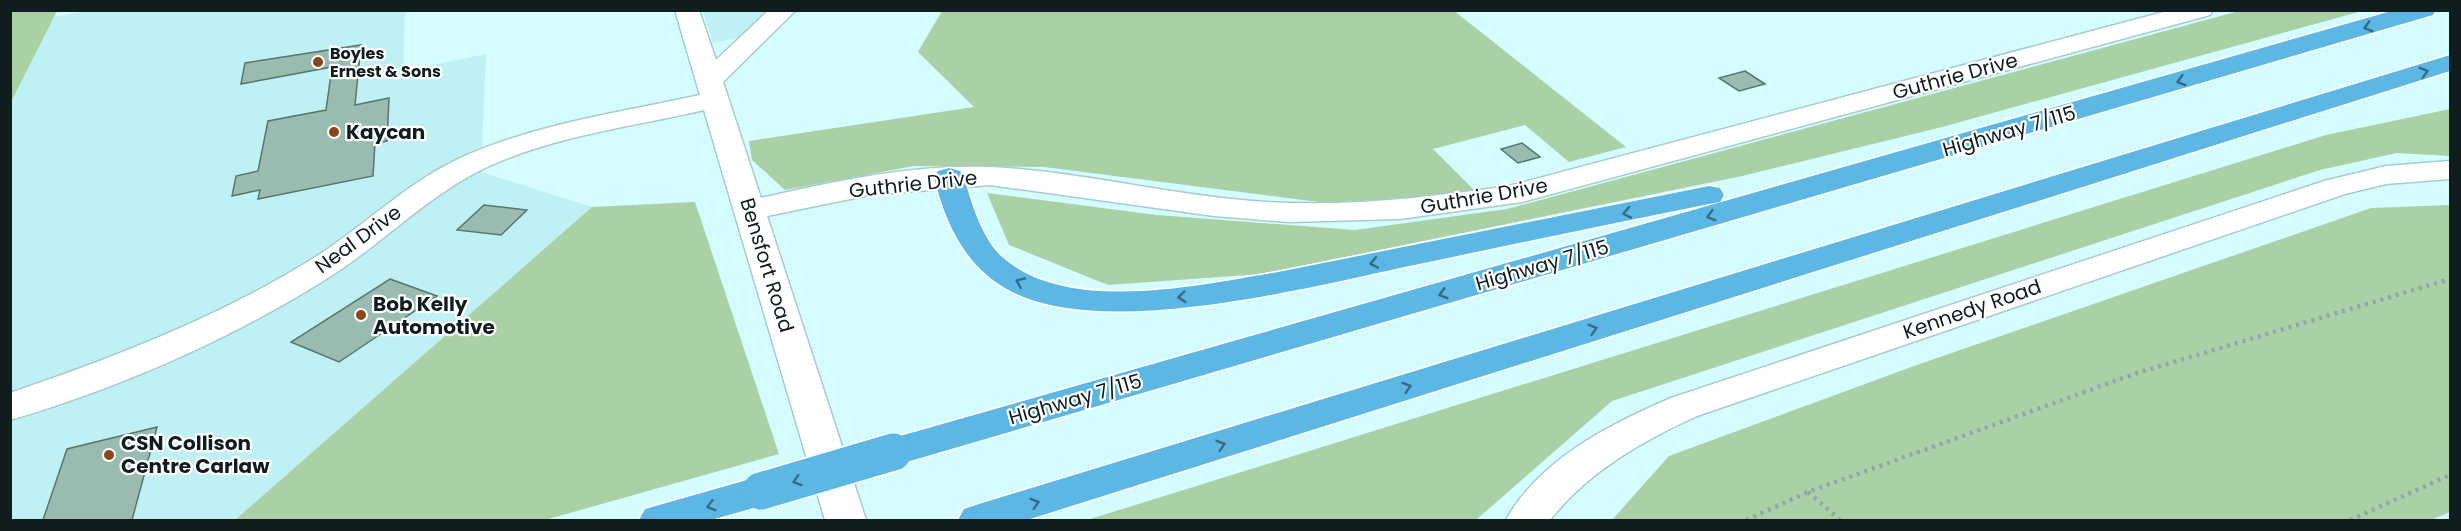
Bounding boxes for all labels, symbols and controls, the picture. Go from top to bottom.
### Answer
one-way arrow [2363,20,2374,32]
place label: Boyles Ernest & Sons [330,42,441,83]
street label: Guthrie Drive [1889,46,2021,106]
marker: Boyles Ernest & Sons [311,55,325,69]
one-way arrow [2418,67,2429,79]
one-way arrow [2176,74,2187,86]
street label: Highway 7/115 [1939,99,2079,163]
place label: Kaycan [346,118,425,146]
marker: Kaycan [327,125,341,139]
street label: Guthrie Drive [848,163,978,205]
street label: Guthrie Drive [1418,171,1550,221]
street label: Bensfort Road [733,194,801,336]
street label: Neal Drive [309,198,407,280]
one-way arrow [1622,206,1632,219]
one-way arrow [1706,209,1716,222]
street label: Highway 7/115 [1472,233,1612,297]
one-way arrow [1369,256,1379,269]
street label: Kennedy Road [1899,272,2045,346]
one-way arrow [1015,278,1026,290]
one-way arrow [1438,286,1448,299]
place label: Bob Kelly Automotive [373,290,495,341]
one-way arrow [1177,290,1186,303]
marker: Bob Kelly Automotive [354,308,368,322]
one-way arrow [1587,324,1598,336]
street label: Highway 7/115 [1005,367,1145,431]
one-way arrow [1401,382,1412,394]
place label: CSN Collison Centre Carlaw [121,429,270,480]
one-way arrow [1215,440,1226,452]
marker: CSN Collison Centre Carlaw [102,448,116,462]
one-way arrow [792,474,802,486]
one-way arrow [1029,498,1040,510]
one-way arrow [706,499,717,511]

